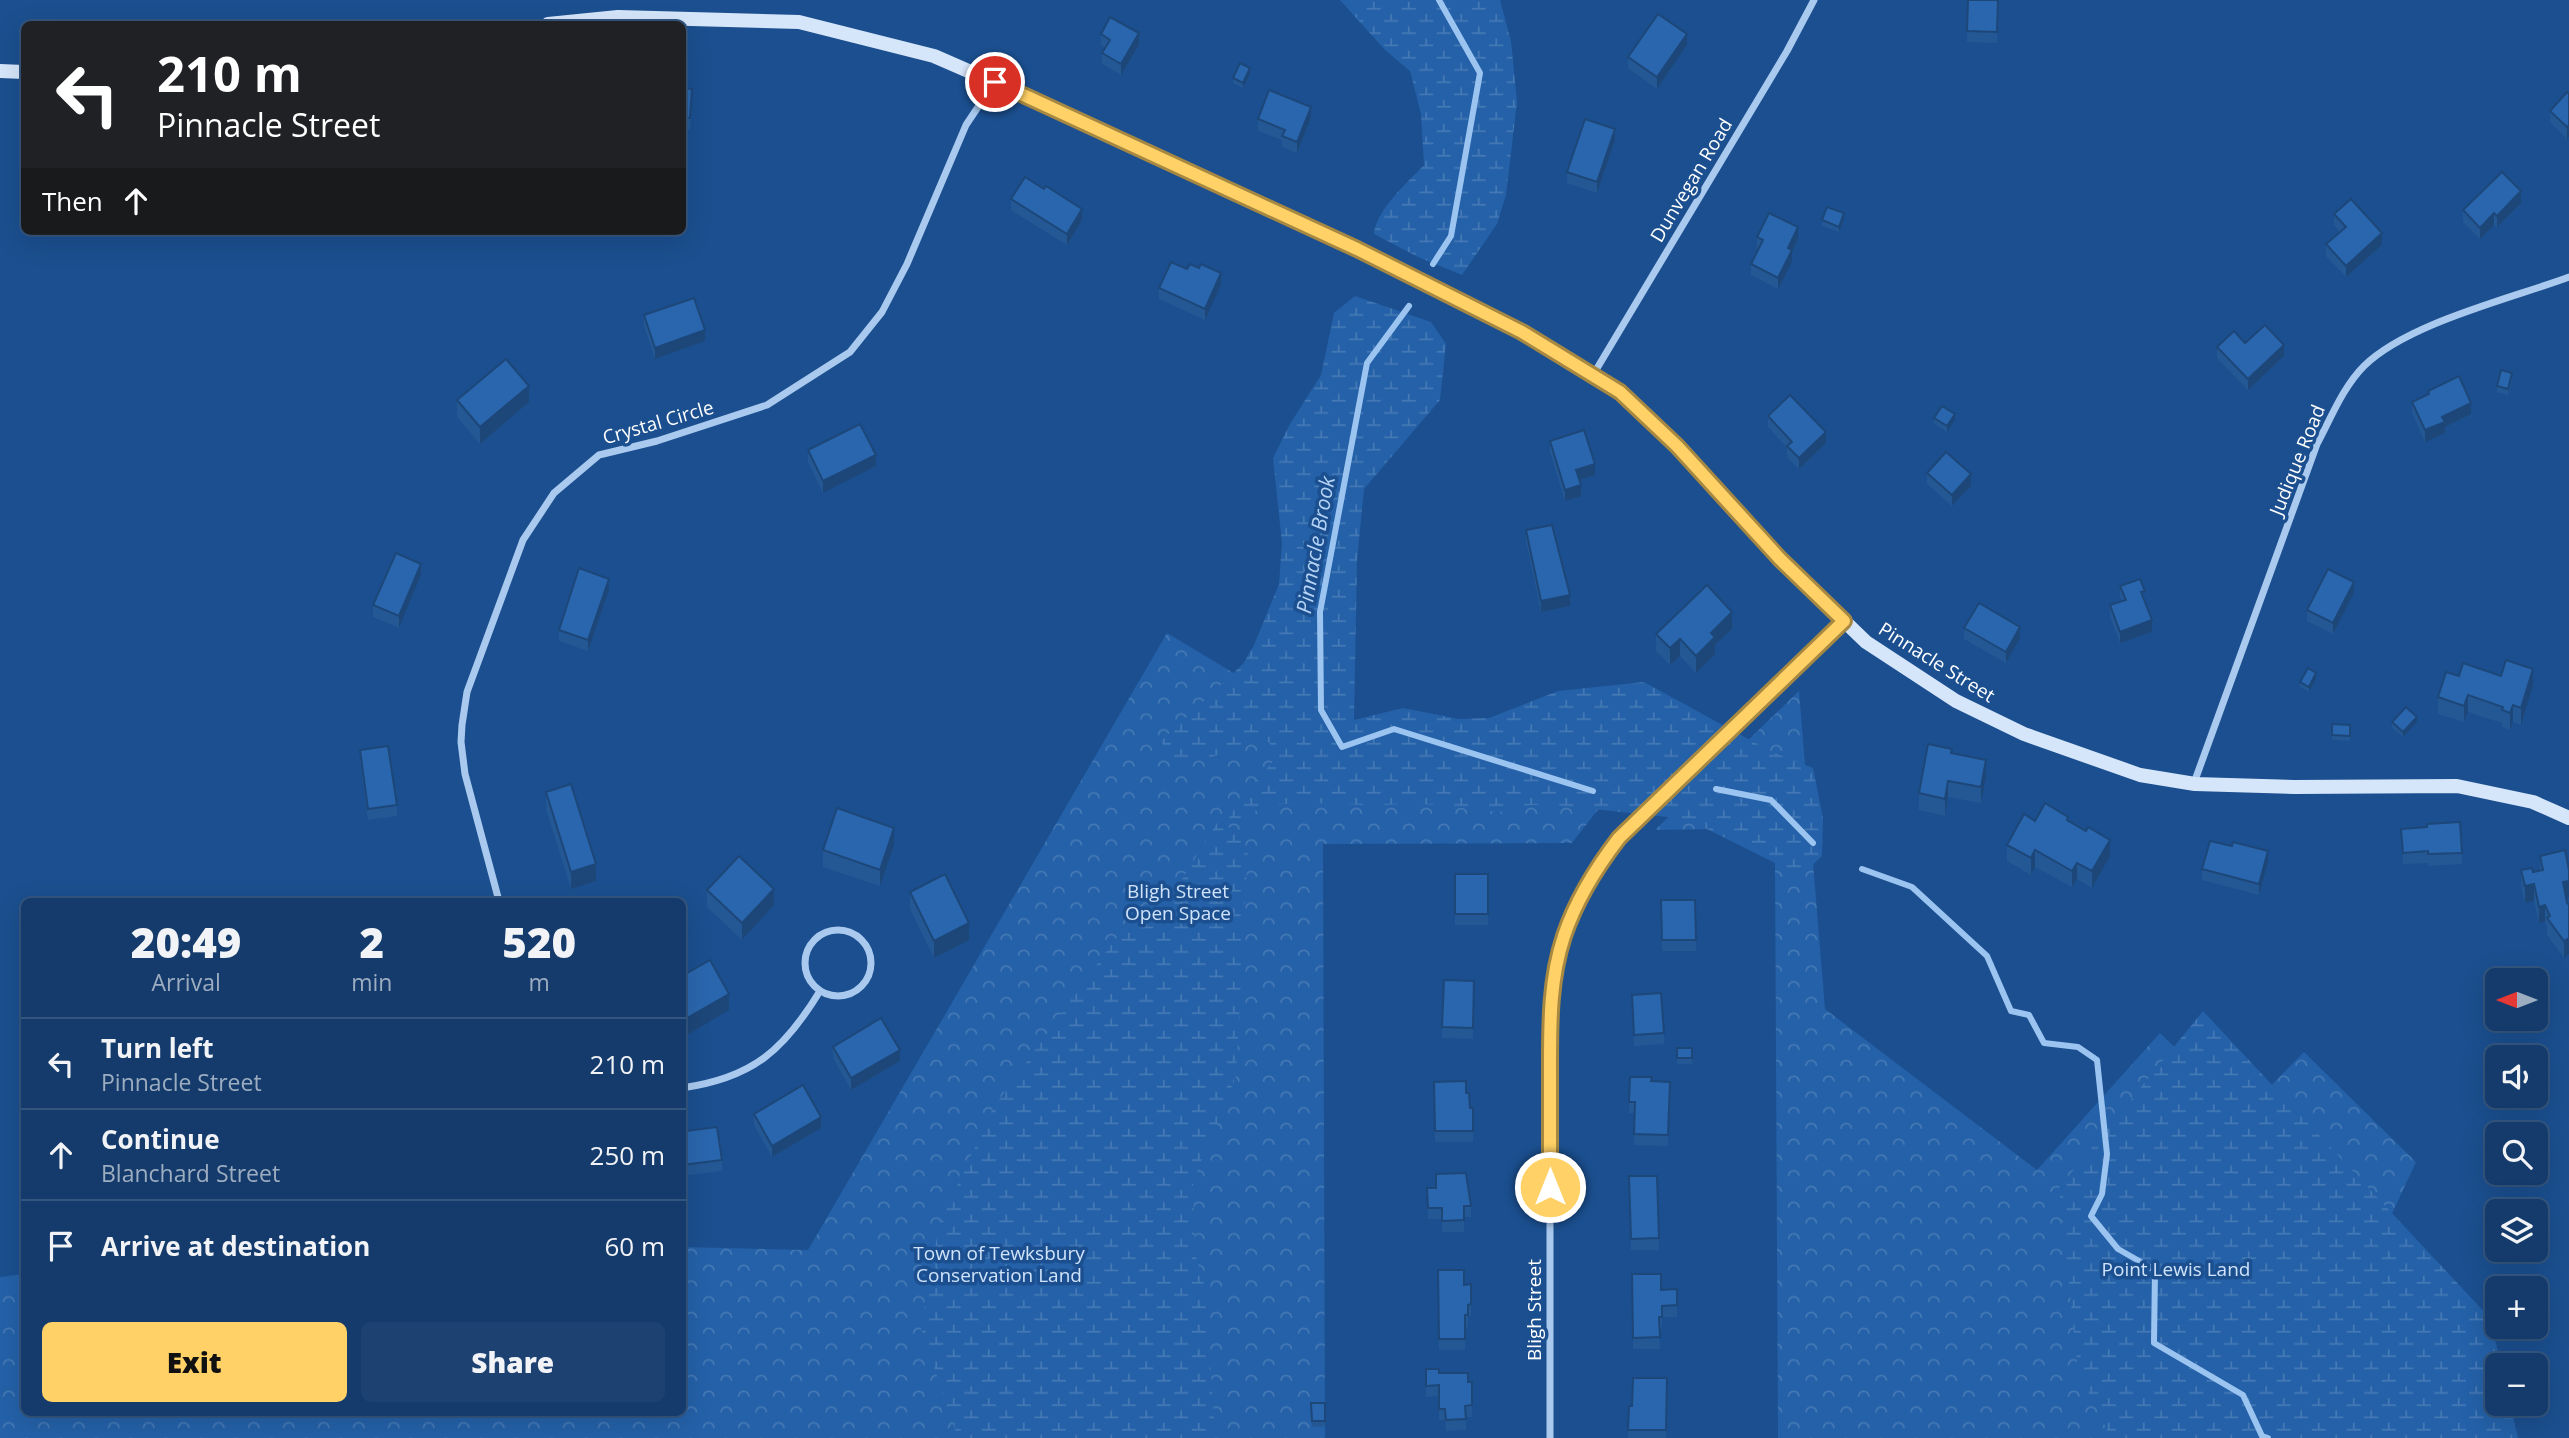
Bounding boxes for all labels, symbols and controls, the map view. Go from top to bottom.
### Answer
text: 210 m [157,40,302,106]
icon: left [42,49,133,140]
pin [965,52,1025,112]
icon: arrive [976,63,1014,101]
text: Pinnacle Street [157,103,380,146]
street label: Dunvegan Road [1644,113,1738,247]
icon: ahead [117,182,155,220]
text: Then [42,183,103,219]
street label: Crystal Circle [599,394,717,450]
street label: Judique Road [2262,401,2331,521]
water label: Pinnacle Brook [1289,473,1341,616]
street label: Pinnacle Street [1874,616,2000,708]
park label: Bligh Street Open Space [1125,878,1231,926]
text: 20:49 [131,913,241,970]
text: 2 [360,913,384,970]
text: 520 [502,913,576,970]
text: Arrival [152,966,221,998]
text: min [351,966,392,998]
text: m [529,966,550,998]
north arrow [2485,968,2548,1031]
map controls [2485,968,2548,1416]
text: Turn left [101,1030,213,1066]
icon: left [42,1045,80,1083]
button: sound [2485,1045,2548,1108]
text: 210 m [590,1046,665,1082]
text: Pinnacle Street [101,1066,262,1098]
text: Continue [101,1121,220,1157]
button: search [2485,1122,2548,1185]
icon: ahead [42,1136,80,1174]
text: 250 m [590,1137,665,1173]
position arrow [1513,1150,1587,1224]
text: Blanchard Street [101,1157,280,1189]
button: layers [2485,1199,2548,1262]
icon: arrive [42,1227,80,1265]
text: Arrive at destination [101,1228,370,1264]
text: 60 m [604,1228,665,1264]
park label: Town of Tewksbury Conservation Land [913,1240,1085,1288]
park label: Point Lewis Land [2102,1256,2250,1282]
street label: Bligh Street [1521,1259,1547,1361]
button: + [2485,1276,2548,1339]
button: Exit [42,1322,347,1402]
button: Share [361,1322,665,1402]
button: − [2485,1353,2548,1416]

